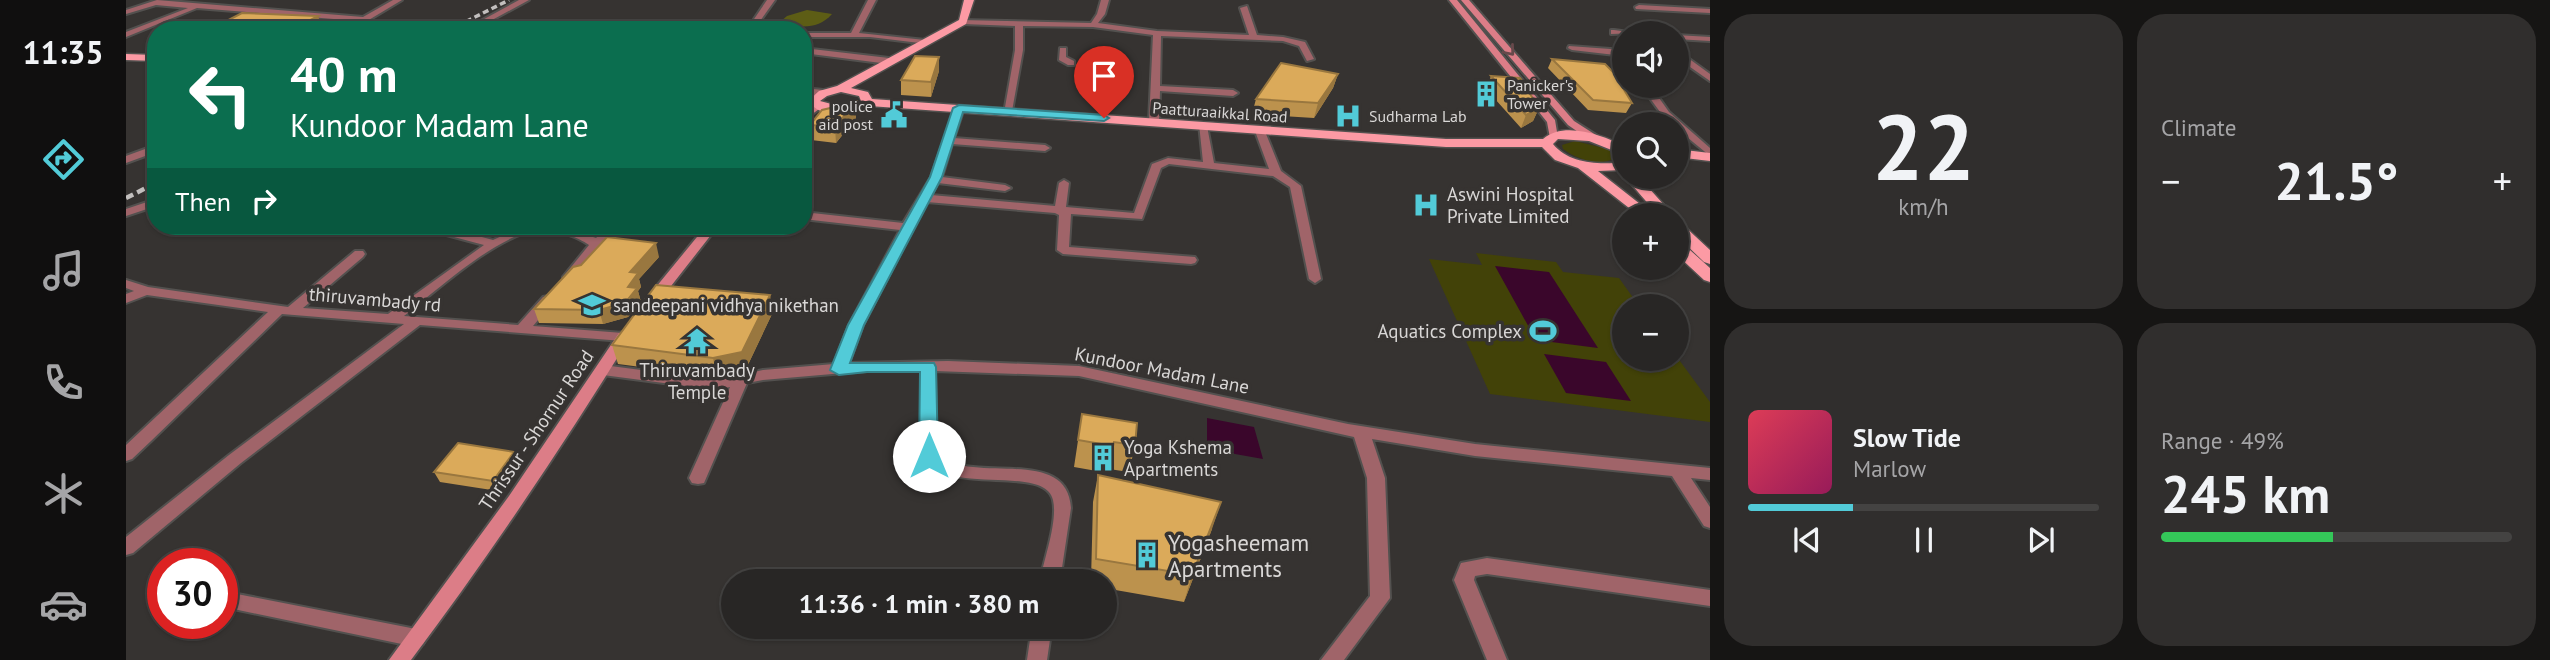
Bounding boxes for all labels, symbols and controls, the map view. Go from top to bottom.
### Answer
map controls [1612,21,1689,371]
button: sound [1612,21,1689,98]
text: 11:35 [22,31,104,73]
text: 40 m [290,42,397,106]
one-way arrow [1502,43,1514,56]
pin [1074,46,1134,118]
icon: left [175,49,266,140]
icon: arrive [1085,57,1123,95]
place label: Panicker's Tower [1507,75,1574,113]
building icon: Panicker's Tower [1471,79,1501,109]
text: 22 [1872,87,1975,205]
place label: police aid post [819,96,874,134]
street label: Paatturaaikkal Road [1152,97,1288,127]
public building icon: police aid post [879,100,909,130]
hospital icon: Sudharma Lab [1333,101,1363,131]
text: Kundoor Madam Lane [290,104,589,146]
place label: Sudharma Lab [1369,106,1467,126]
button: search [1612,112,1689,189]
text: Climate [2161,113,2236,142]
icon: directions [39,135,88,184]
text: 21.5° [2275,147,2398,214]
text: − [2161,156,2180,205]
text: + [2493,156,2512,205]
icon: right [245,182,283,220]
place label: Aswini Hospital Private Limited [1447,182,1574,228]
text: Then [175,185,231,218]
hospital icon: Aswini Hospital Private Limited [1411,190,1441,220]
text: km/h [1898,192,1949,221]
button: + [1612,203,1689,280]
icon: music [39,246,88,295]
street label: thiruvambady rd [308,281,442,317]
school or university icon: sandeepani vidhya nikethan [577,290,607,320]
place label: sandeepani vidhya nikethan [613,293,839,317]
button: − [1612,294,1689,371]
sports icon: Aquatics Complex [1528,316,1558,346]
place label: Aquatics Complex [1377,319,1522,343]
temple icon: Thiruvambady Temple [682,326,712,356]
street label: Kundoor Madam Lane [1073,341,1251,399]
street label: Thrissur - Shornur Road [473,345,599,515]
icon: phone [39,358,88,407]
place label: Thiruvambady Temple [639,358,755,404]
position arrow [892,419,966,493]
text: Slow Tide [1853,421,1961,454]
text: Range · 49% [2161,426,2284,455]
place label: Yoga Kshema Apartments [1124,435,1232,481]
building icon: Yoga Kshema Apartments [1088,443,1118,473]
text: Marlow [1853,454,1926,483]
text: 245 km [2161,460,2330,527]
icon: climate [39,469,88,518]
icon: previous [1788,521,1826,559]
icon: pause [1905,521,1943,559]
icon: next [2022,521,2060,559]
place label: Yogasheemam Apartments [1168,528,1309,583]
building icon: Yogasheemam Apartments [1132,540,1162,570]
speed limit sign: 30 [147,548,238,639]
icon: car [39,580,88,629]
text: 11:36 · 1 min · 380 m [799,587,1039,620]

